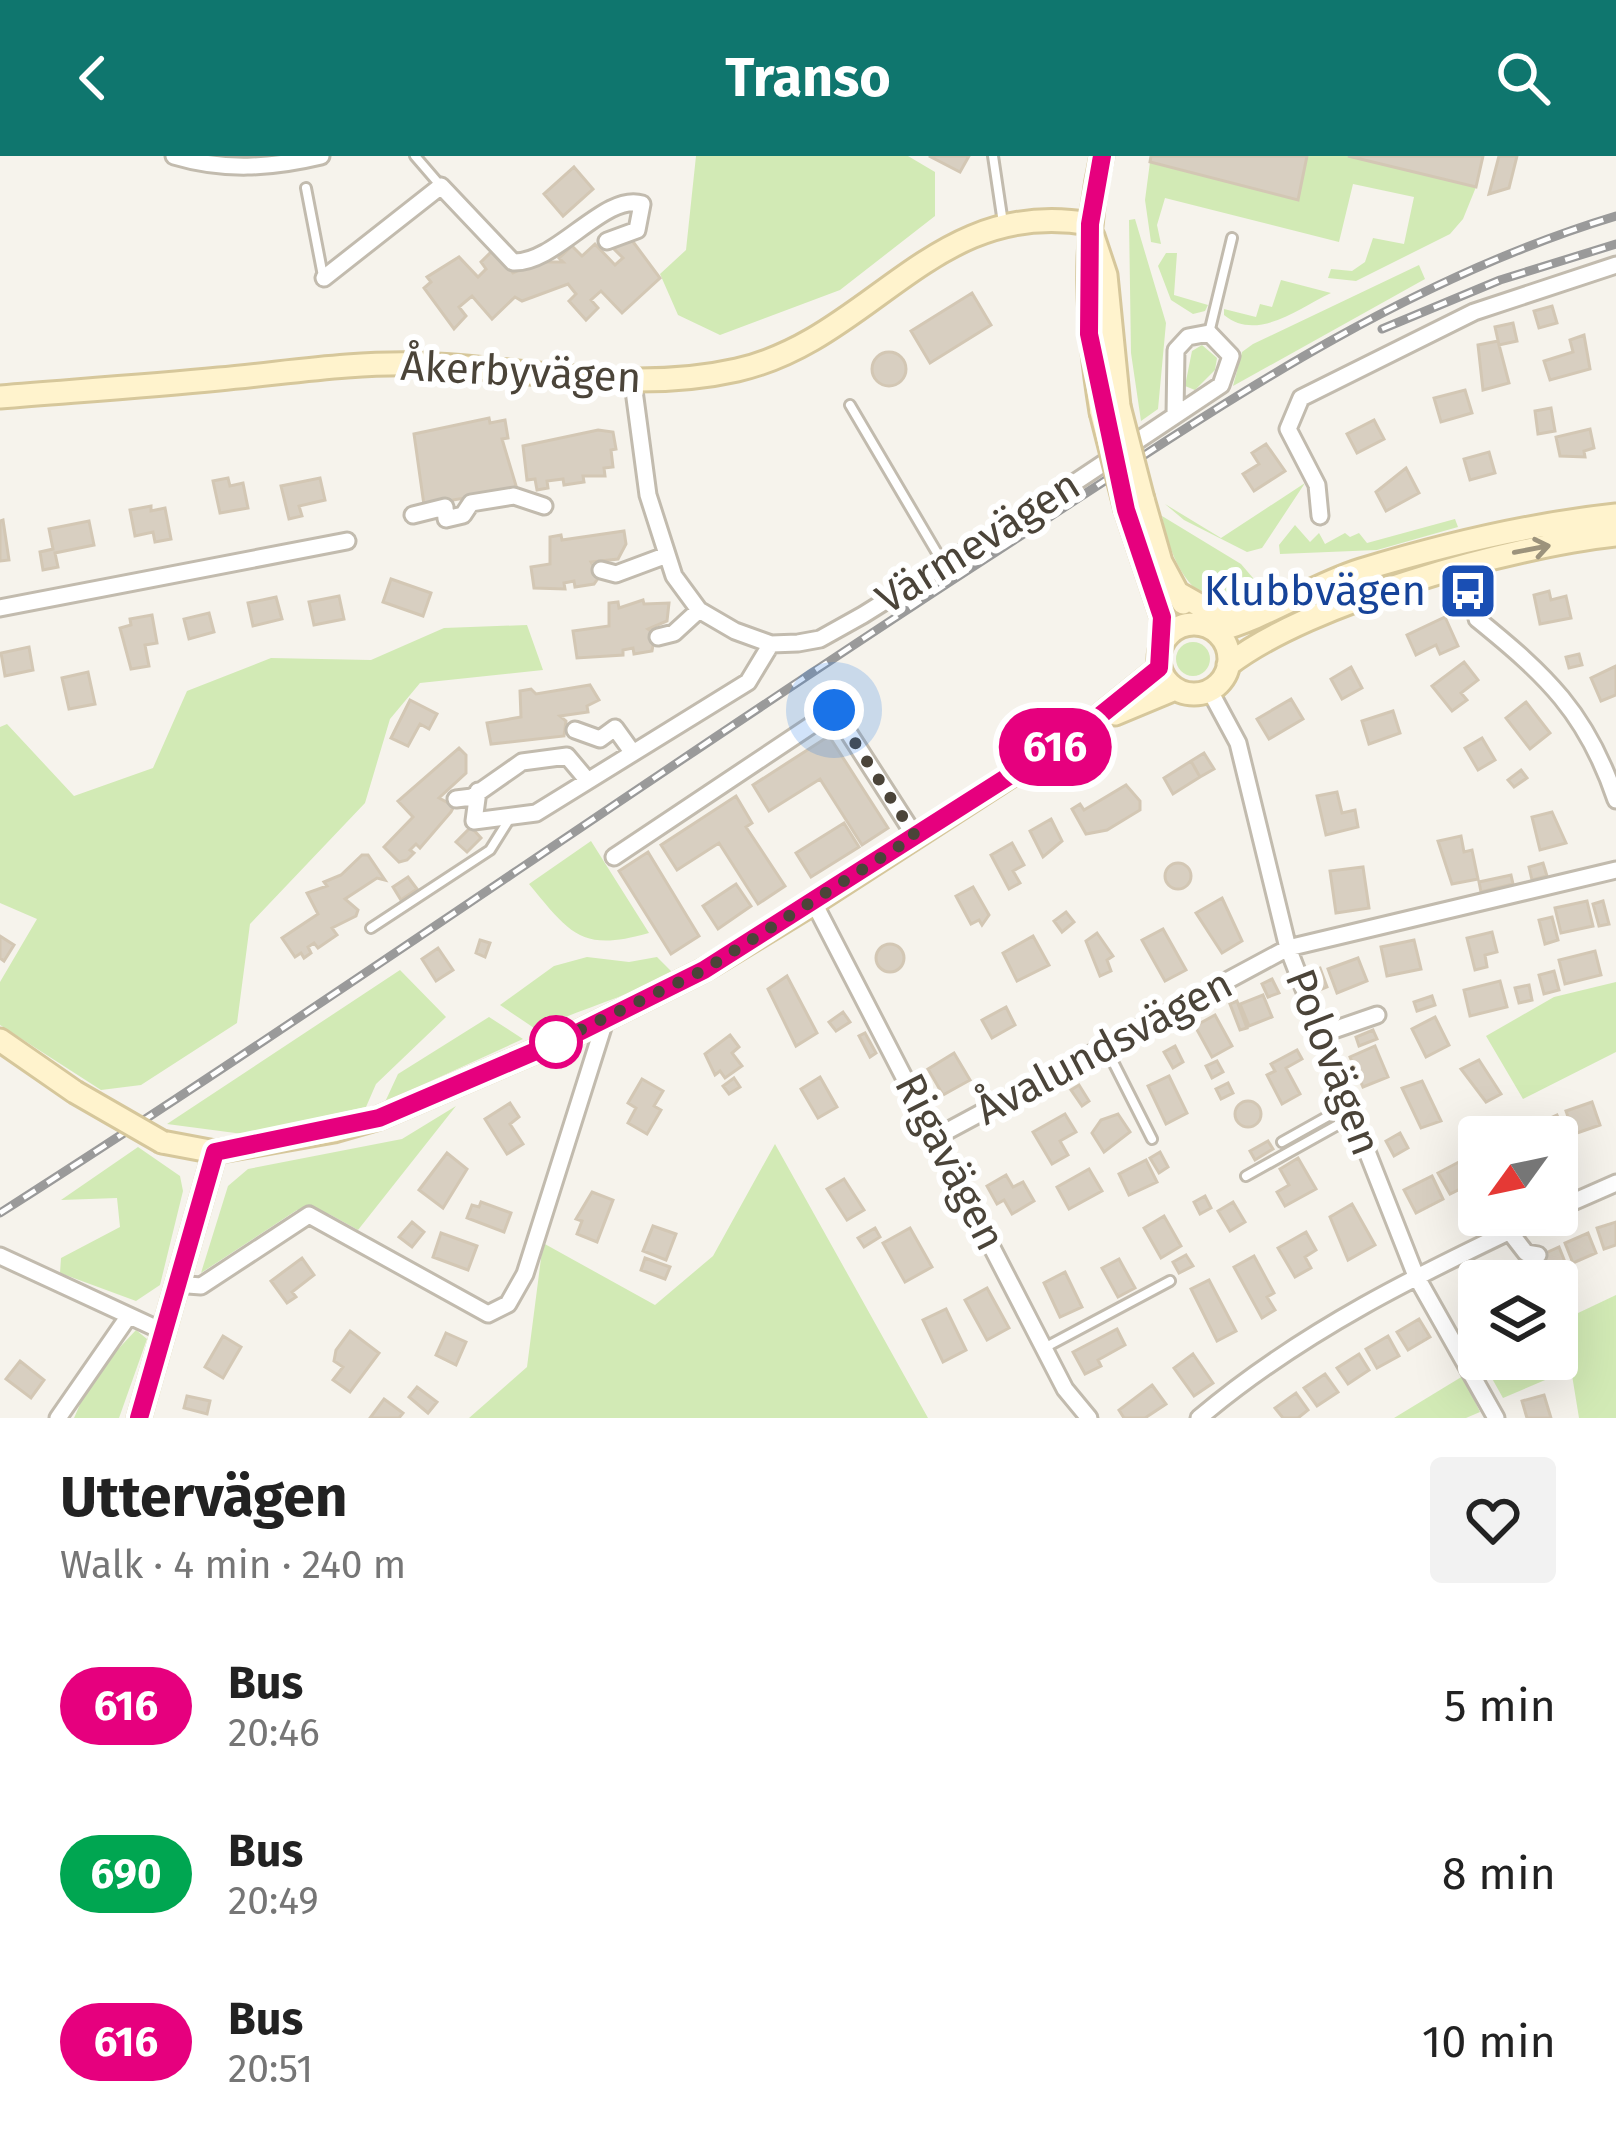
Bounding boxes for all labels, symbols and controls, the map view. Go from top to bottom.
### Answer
icon: back [60,45,126,111]
icon: search [1490,45,1556,111]
text: Transo [725,46,891,110]
street label: Åkerbyvägen [399,339,643,403]
street label: Värmevägen [867,460,1089,624]
one-way arrow [1511,537,1550,559]
bus stop icon: Klubbvägen [1437,560,1499,622]
place label: Klubbvägen [1204,566,1426,616]
your location [804,680,864,740]
line badge: 616 [986,708,1124,786]
text: 616 [1023,722,1087,772]
street label: Åvalundsvägen [966,957,1241,1135]
street label: Polovägen [1275,962,1391,1162]
unlabelled marker [531,1017,581,1067]
street label: Rigavägen [884,1065,1016,1259]
north arrow [1458,1116,1578,1236]
map controls [1458,1116,1578,1380]
button: layers [1458,1260,1578,1380]
button: heart [1430,1457,1556,1583]
text: Uttervägen [60,1463,348,1531]
text: Walk · 4 min · 240 m [60,1542,406,1588]
text: Bus [228,1656,303,1710]
text: 5 min [1444,1679,1556,1733]
text: 616 [94,1681,158,1731]
text: 20:46 [228,1710,320,1756]
text: Bus [228,1824,303,1878]
text: 8 min [1442,1847,1556,1901]
text: 690 [90,1849,162,1899]
text: 20:49 [228,1878,319,1924]
text: Bus [228,1992,303,2046]
text: 10 min [1422,2015,1556,2069]
text: 616 [94,2017,158,2067]
text: 20:51 [228,2046,313,2092]

